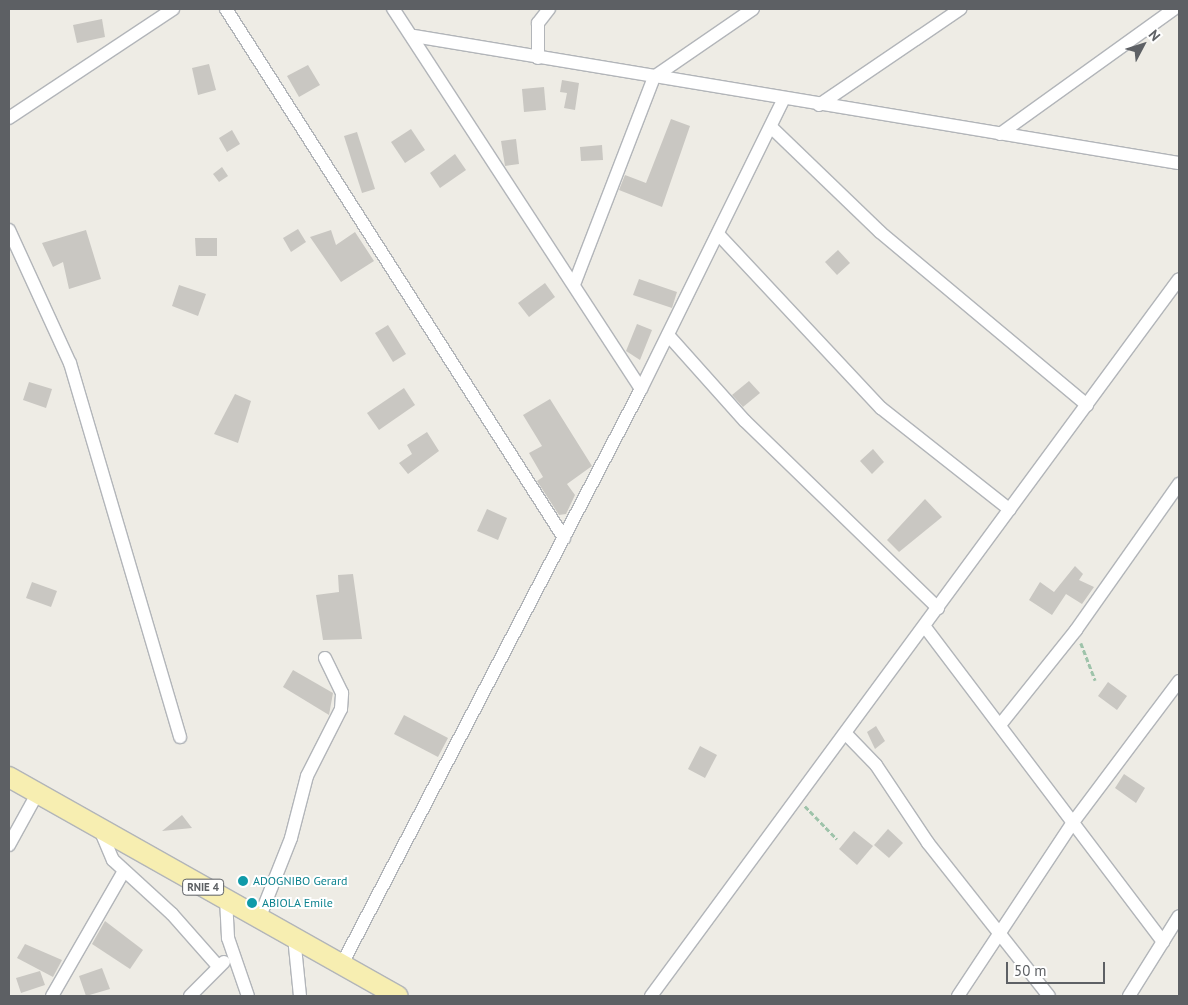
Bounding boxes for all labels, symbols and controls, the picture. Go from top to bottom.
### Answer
north arrow [1118,20,1168,70]
text: N [1145,26,1164,45]
place label: ADOGNIBO Gerard [253,874,347,888]
marker: ADOGNIBO Gerard [237,875,249,887]
road number: RNIE 4 [182,879,224,896]
place label: ABIOLA Emile [262,896,333,910]
marker: ABIOLA Emile [246,897,258,909]
scale bar [1008,952,1107,984]
text: 50 m [1014,961,1047,980]

